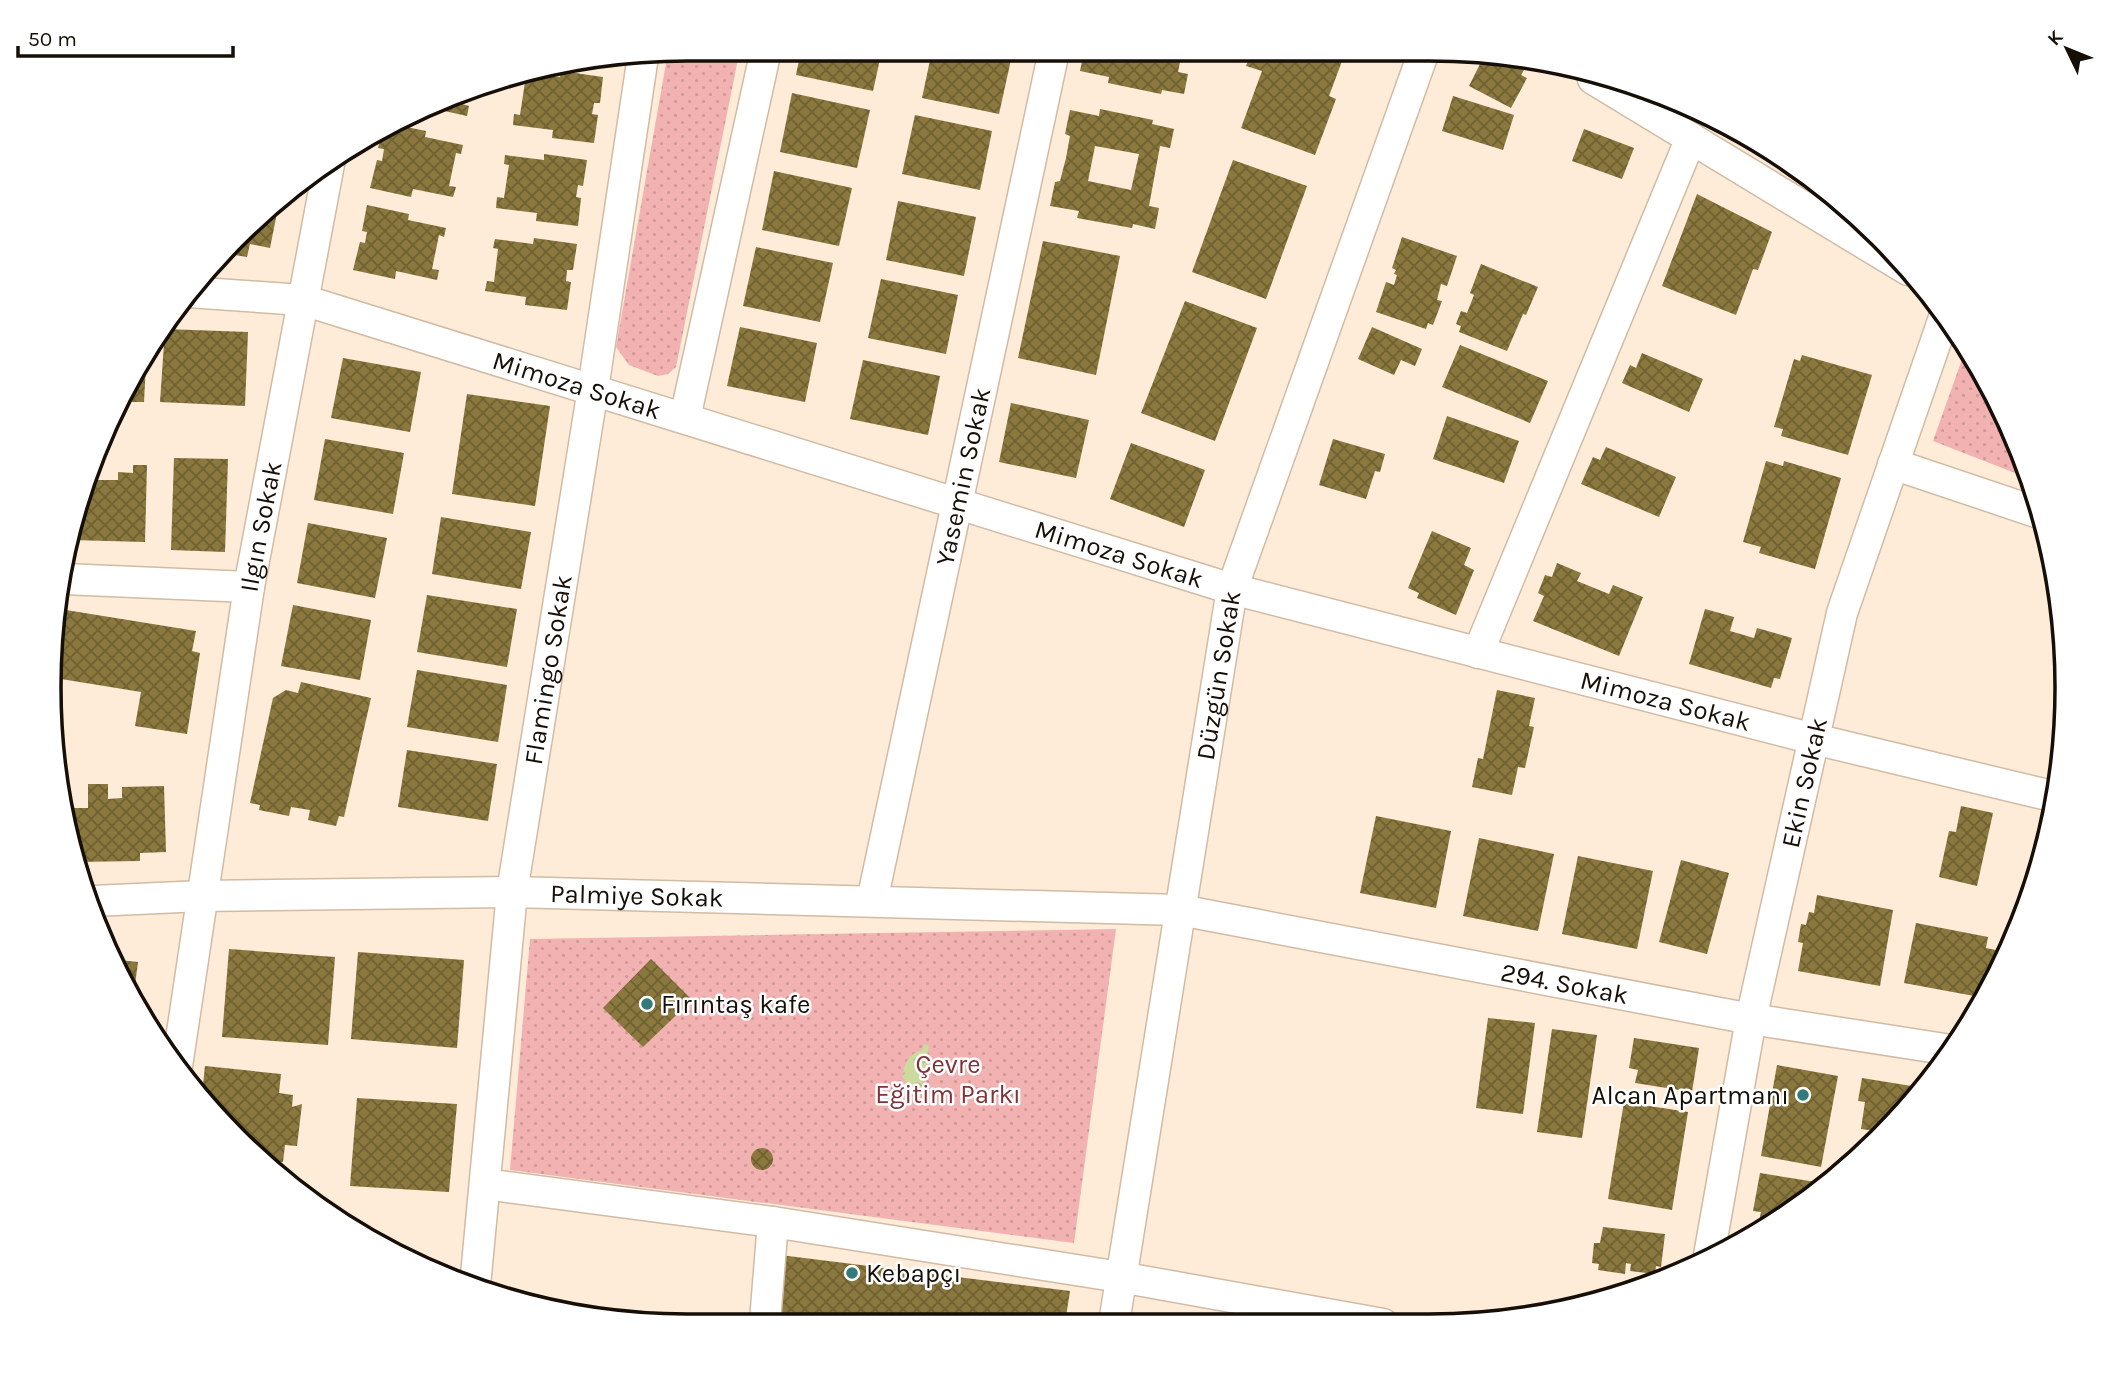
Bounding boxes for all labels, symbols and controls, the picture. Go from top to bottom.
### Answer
scale bar [18,14,233,58]
north arrow [2032,14,2102,84]
text: K [2043,26,2068,50]
text: 50 m [28,27,77,51]
street label: Mimoza Sokak [489,344,665,426]
street label: Yasemin Sokak [929,385,997,569]
street label: Ilgın Sokak [233,458,288,594]
street label: Mimoza Sokak [1031,513,1207,595]
street label: Flamingo Sokak [517,573,578,767]
street label: Düzgün Sokak [1189,588,1247,762]
street label: Mimoza Sokak [1577,664,1754,738]
street label: Ekin Sokak [1774,715,1834,851]
street label: Palmiye Sokak [550,878,724,913]
street label: 294. Sokak [1498,956,1631,1011]
place label: Fırıntaş kafe [661,989,810,1020]
marker: Fırıntaş kafe [639,996,655,1012]
park label: Çevre Eğitim Parkı [875,1049,1021,1110]
place label: Alcan Apartmanı [1591,1080,1789,1111]
marker: Alcan Apartmanı [1795,1087,1811,1103]
place label: Kebapçı [866,1258,961,1289]
marker: Kebapçı [844,1265,860,1281]

